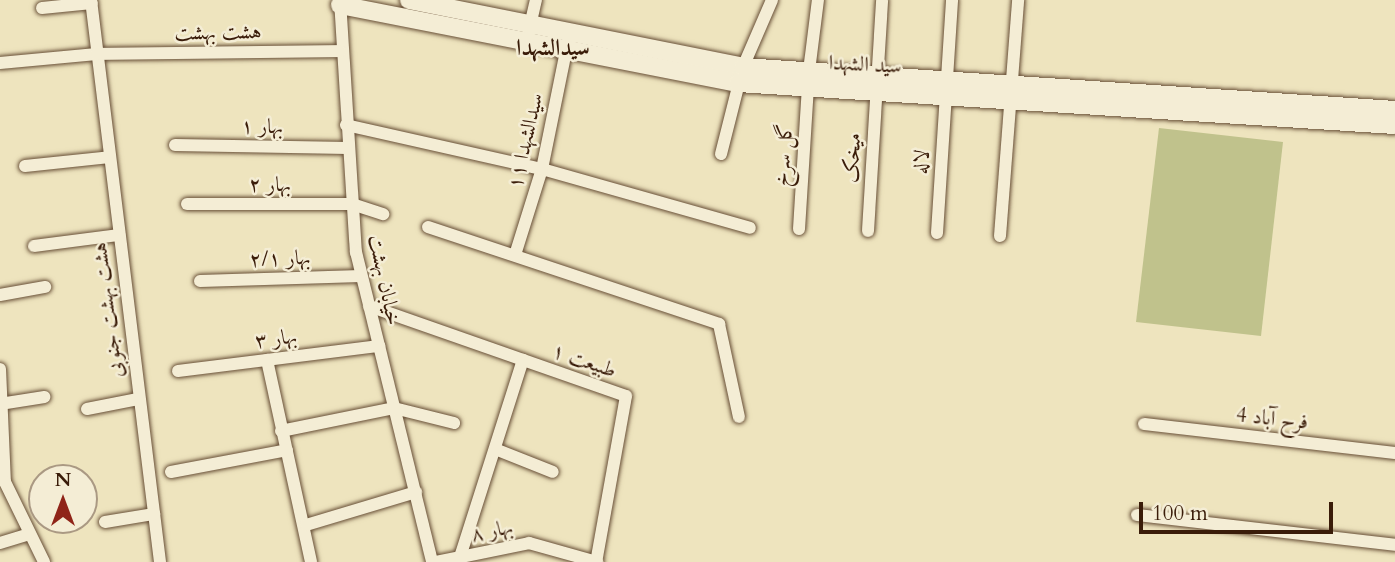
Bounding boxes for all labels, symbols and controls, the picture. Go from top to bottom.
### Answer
street label: هشت بهشت [174,20,262,46]
district label: سیدالشهدا [516,34,590,62]
street label: سید الشهدا [828,51,902,79]
street label: سیدالشهدا ۱۱ [503,91,549,191]
street label: بهار ۱ [241,114,283,140]
street label: گل سرخ [769,123,799,187]
street label: میخک [839,132,867,184]
street label: لاله [909,149,935,175]
street label: بهار ۲ [249,172,291,198]
street label: خیابان بهشت [362,233,406,327]
street label: هشت بهشت جنوبی [87,241,129,379]
street label: بهار ۲/۱ [249,245,311,273]
street label: بهار ۳ [253,324,299,354]
street label: طبیعت ۱ [549,338,619,384]
street label: فرح آباد 4 [1235,403,1309,435]
north arrow [28,464,98,534]
text: N [55,467,71,493]
scale bar [1143,489,1337,532]
text: 100 m [1152,499,1208,528]
street label: بهار ۸ [469,515,515,547]

